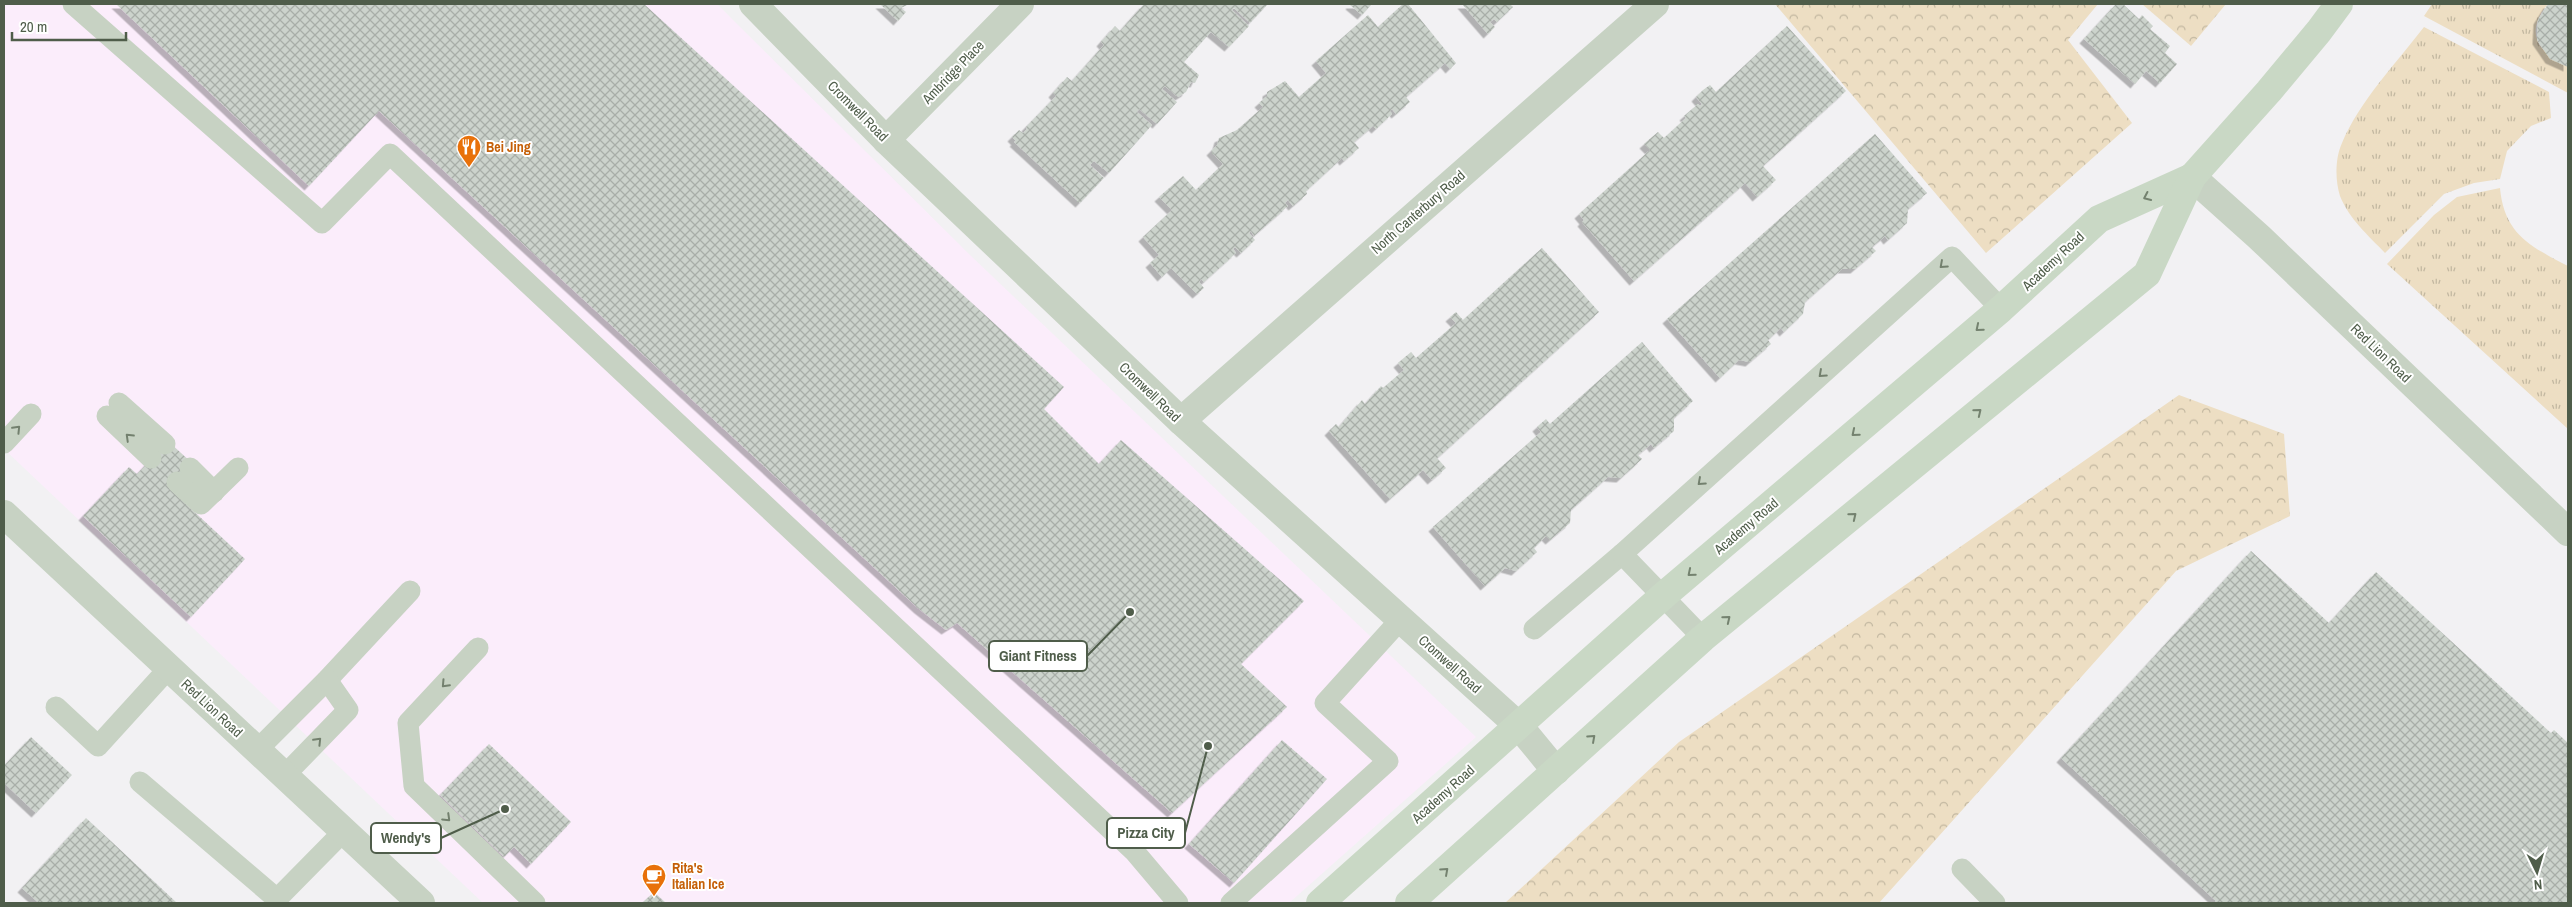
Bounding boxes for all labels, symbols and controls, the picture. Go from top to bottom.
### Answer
scale bar [12,10,126,42]
text: 20 m [20,16,47,37]
street label: Ambridge Place [917,36,988,108]
street label: Cromwell Road [824,77,892,145]
restaurant icon: Bei Jing [456,134,482,168]
place label: Bei Jing [486,138,531,156]
street label: North Canterbury Road [1367,166,1469,258]
one-way arrow [2143,191,2152,202]
street label: Academy Road [2017,228,2088,295]
one-way arrow [1939,259,1948,268]
street label: Red Lion Road [2347,320,2415,386]
one-way arrow [1976,322,1985,331]
street label: Cromwell Road [1116,358,1184,426]
one-way arrow [1818,368,1827,377]
one-way arrow [1972,410,1981,418]
one-way arrow [11,425,20,434]
one-way arrow [1852,428,1861,436]
one-way arrow [125,434,134,443]
one-way arrow [1698,477,1707,486]
street label: Academy Road [1709,494,1782,559]
one-way arrow [1847,512,1856,521]
one-way arrow [1688,567,1697,576]
one-way arrow [1721,616,1730,624]
street label: Cromwell Road [1415,631,1485,697]
callout: Giant Fitness [989,641,1087,671]
text: Giant Fitness [999,645,1077,666]
street label: Red Lion Road [178,675,246,741]
one-way arrow [442,678,451,687]
one-way arrow [1587,735,1596,744]
one-way arrow [312,738,321,747]
street label: Academy Road [1407,761,1478,828]
one-way arrow [441,812,450,821]
callout: Pizza City [1107,818,1185,848]
text: Pizza City [1117,822,1175,843]
callout: Wendy's [371,823,441,853]
text: Wendy's [381,827,431,848]
north arrow [2512,847,2562,897]
place label: Rita's Italian Ice [672,859,724,893]
cafe icon: Rita's Italian Ice [641,863,667,897]
one-way arrow [1440,867,1449,876]
text: N [2533,876,2543,894]

